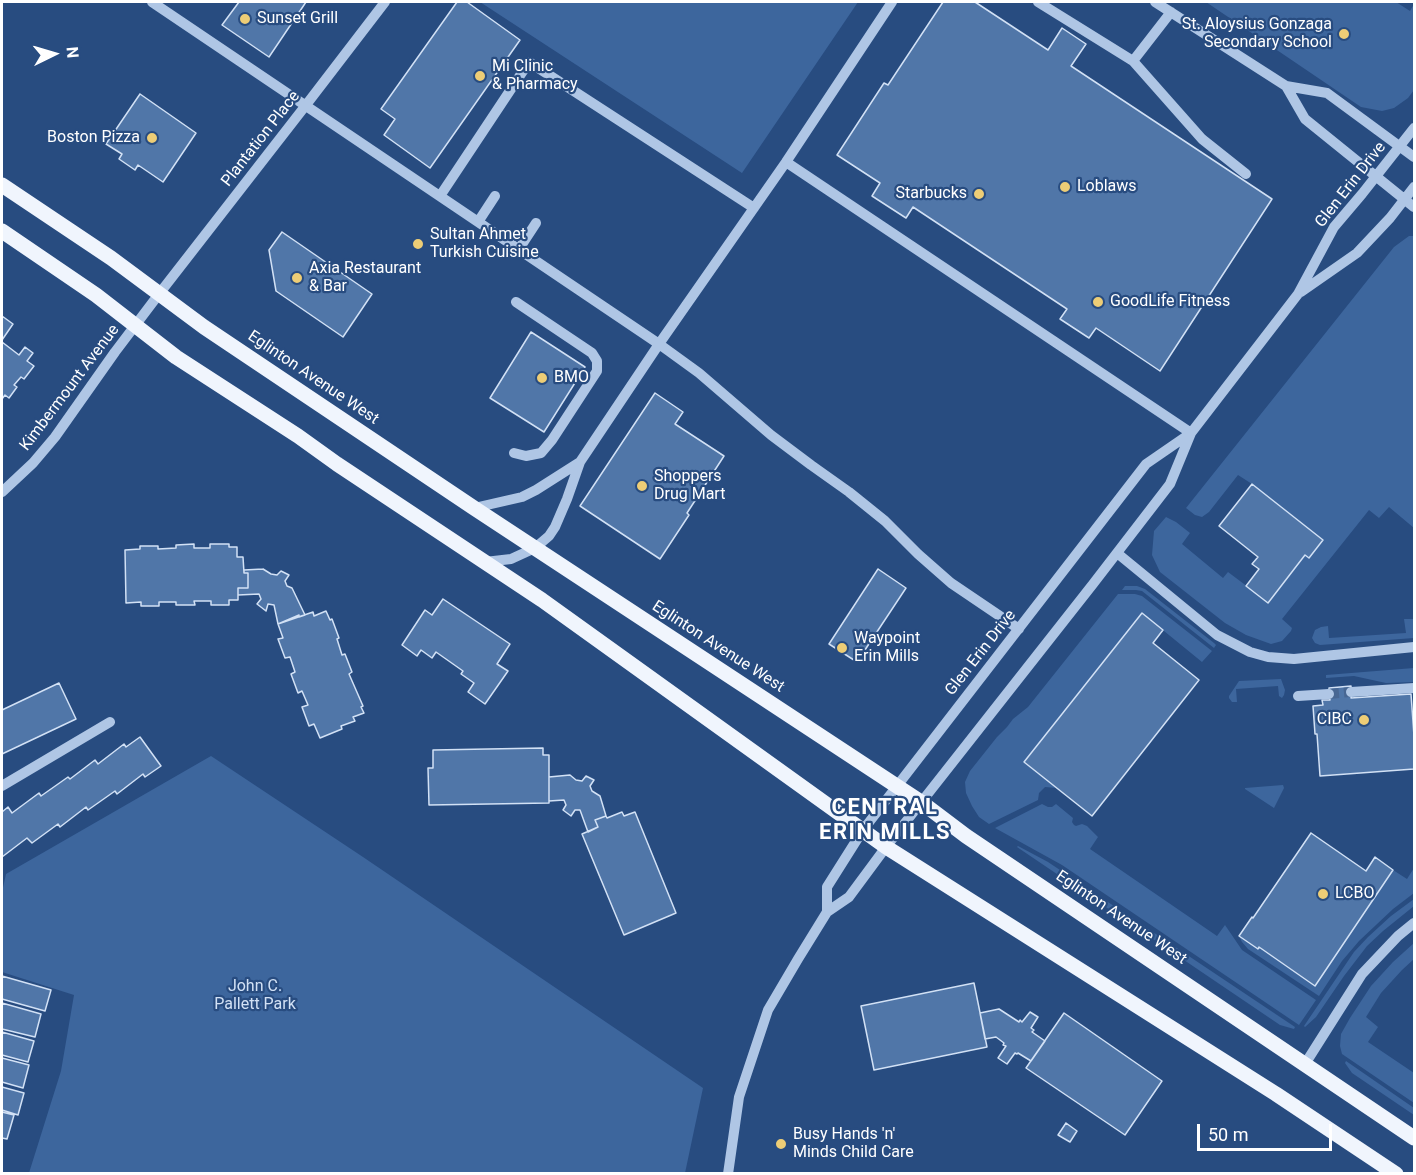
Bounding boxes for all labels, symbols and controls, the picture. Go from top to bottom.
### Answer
place label: Sunset Grill [257,9,338,29]
marker: Sunset Grill [238,12,252,26]
place label: St. Aloysius Gonzaga Secondary School [1182,15,1332,53]
north arrow [24,24,84,84]
marker: St. Aloysius Gonzaga Secondary School [1337,27,1351,41]
text: N [62,46,82,59]
place label: Mi Clinic & Pharmacy [492,57,578,95]
marker: Mi Clinic & Pharmacy [473,69,487,83]
street label: Plantation Place [218,87,304,191]
place label: Boston Pizza [47,128,140,148]
marker: Boston Pizza [145,131,159,145]
street label: Glen Erin Drive [1312,138,1390,232]
place label: Loblaws [1077,177,1137,197]
marker: Loblaws [1058,180,1072,194]
place label: Starbucks [896,184,967,204]
marker: Starbucks [972,187,986,201]
place label: Sultan Ahmet Turkish Cuisine [430,225,539,263]
marker: Sultan Ahmet Turkish Cuisine [411,237,425,251]
place label: Axia Restaurant & Bar [309,259,421,297]
marker: Axia Restaurant & Bar [290,271,304,285]
place label: GoodLife Fitness [1110,292,1230,312]
marker: GoodLife Fitness [1091,295,1105,309]
street label: Kimbermount Avenue [16,321,124,455]
street label: Eglinton Avenue West [244,327,382,429]
place label: BMO [554,368,589,388]
marker: BMO [535,371,549,385]
place label: Shoppers Drug Mart [654,467,725,505]
marker: Shoppers Drug Mart [635,479,649,493]
street label: Eglinton Avenue West [648,597,788,697]
street label: Glen Erin Drive [942,606,1020,700]
place label: Waypoint Erin Mills [854,629,920,667]
marker: Waypoint Erin Mills [835,641,849,655]
place label: CIBC [1317,710,1352,730]
marker: CIBC [1357,713,1371,727]
district label: CENTRAL ERIN MILLS [819,795,951,846]
street label: Eglinton Avenue West [1052,867,1190,969]
place label: LCBO [1335,884,1374,904]
marker: LCBO [1316,887,1330,901]
park label: John C. Pallett Park [214,977,296,1015]
scale bar [1200,1112,1335,1150]
text: 50 m [1208,1124,1248,1145]
place label: Busy Hands 'n' Minds Child Care [793,1125,914,1163]
marker: Busy Hands 'n' Minds Child Care [774,1137,788,1151]

